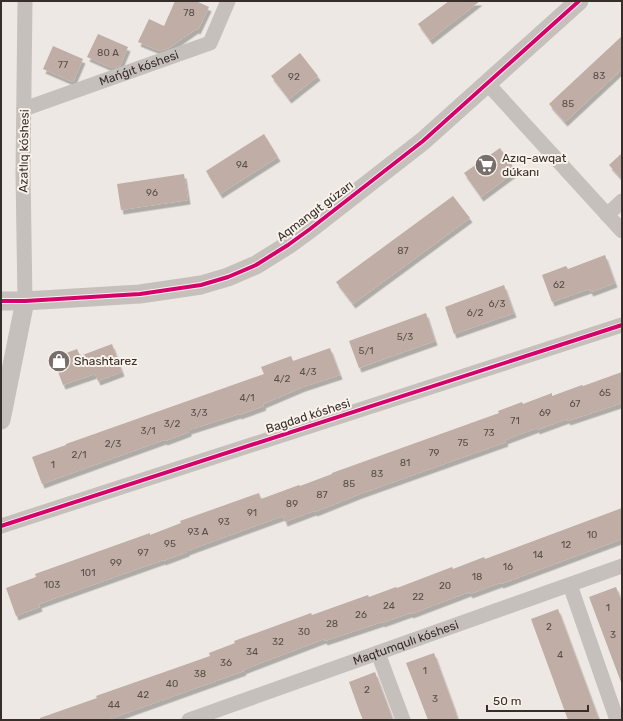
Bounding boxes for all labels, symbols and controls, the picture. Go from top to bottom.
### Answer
house number: 78 [183,7,195,19]
house number: 80 А [97,47,119,59]
street label: Mańǵıt kóshesi [97,48,181,89]
house number: 77 [58,59,68,71]
house number: 83 [593,70,605,82]
house number: 92 [288,71,300,83]
house number: 85 [562,98,574,110]
street label: Azatlıq kóshesi [16,109,32,193]
place label: Azıq-awqat dúkanı [502,151,567,179]
supermarket icon: Azıq-awqat dúkanı [473,152,499,178]
house number: 94 [236,159,248,171]
street label: Aqmangıt gúzarı [274,178,356,244]
house number: 96 [146,187,158,199]
house number: 87 [397,245,409,257]
house number: 62 [553,279,565,291]
house number: 6/3 [489,298,505,310]
house number: 6/2 [467,307,483,319]
house number: 5/3 [397,331,413,343]
house number: 5/1 [359,345,373,357]
shop icon: Shashtarez [46,348,72,374]
place label: Shashtarez [74,354,137,368]
house number: 4/3 [299,366,317,378]
house number: 4/2 [274,373,290,385]
house number: 65 [599,387,611,399]
house number: 4/1 [239,392,255,404]
street label: Bagdad kóshesi [264,396,352,436]
house number: 67 [570,398,580,410]
house number: 3/3 [191,407,207,419]
house number: 69 [539,407,551,419]
house number: 71 [510,415,520,427]
house number: 3/2 [164,418,180,430]
house number: 3/1 [140,425,156,437]
house number: 73 [483,427,495,439]
house number: 75 [457,437,469,449]
house number: 2/3 [105,438,121,450]
house number: 79 [428,447,440,459]
house number: 2/1 [72,449,86,461]
house number: 81 [400,457,410,469]
house number: 1 [51,459,55,471]
house number: 83 [371,468,383,480]
house number: 85 [343,478,355,490]
house number: 87 [316,489,328,501]
house number: 89 [286,498,298,510]
house number: 91 [247,507,257,519]
house number: 93 [218,516,230,528]
house number: 93 А [188,526,209,538]
house number: 10 [587,529,597,541]
house number: 95 [164,538,176,550]
house number: 12 [561,539,571,551]
house number: 97 [137,547,149,559]
house number: 14 [533,549,543,561]
house number: 99 [110,557,122,569]
house number: 16 [503,561,513,573]
house number: 101 [81,567,95,579]
house number: 18 [472,571,482,583]
house number: 103 [44,579,60,591]
house number: 20 [439,580,451,592]
house number: 22 [412,591,424,603]
house number: 24 [383,600,395,612]
house number: 1 [606,602,610,614]
house number: 26 [355,609,367,621]
house number: 28 [326,618,338,630]
street label: Maqtumqulı kóshesi [351,618,460,668]
house number: 2 [546,621,552,633]
house number: 30 [298,626,310,638]
house number: 3 [610,629,616,641]
house number: 32 [272,636,284,648]
house number: 34 [246,646,258,658]
house number: 4 [557,649,563,661]
house number: 36 [220,657,232,669]
house number: 1 [423,665,427,677]
house number: 38 [194,668,206,680]
house number: 40 [166,678,178,690]
house number: 2 [364,684,370,696]
scale bar [487,687,588,713]
house number: 42 [137,689,149,701]
house number: 3 [432,693,438,705]
text: 50 m [493,694,521,708]
house number: 44 [108,699,120,711]

